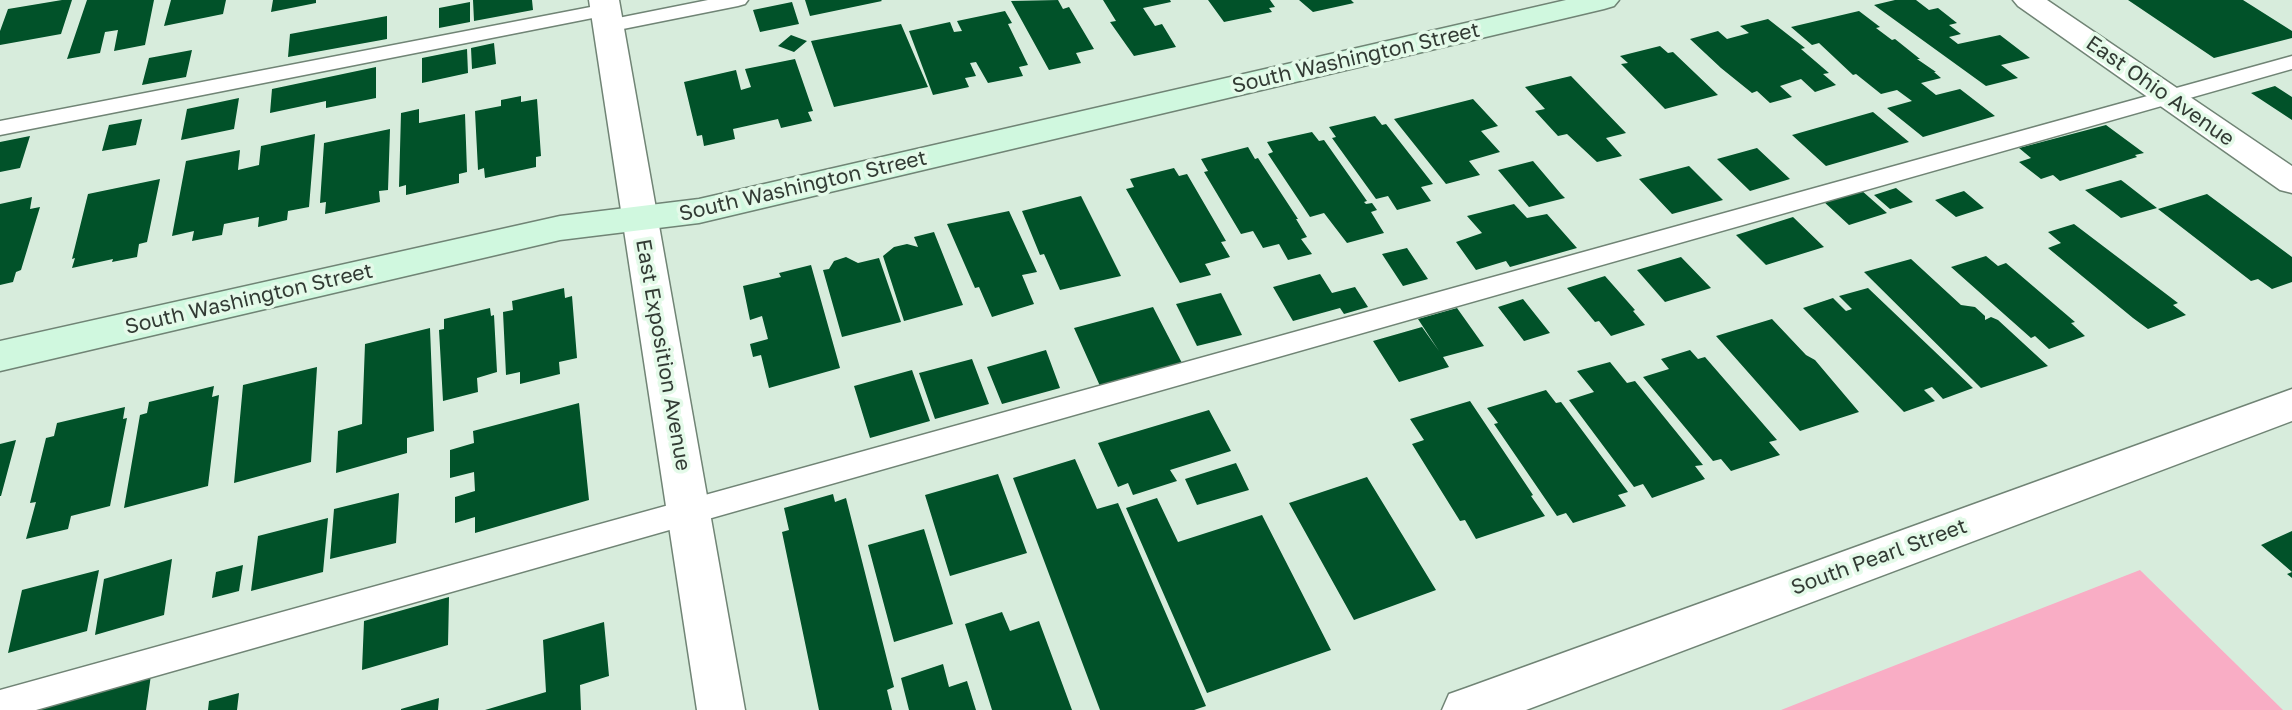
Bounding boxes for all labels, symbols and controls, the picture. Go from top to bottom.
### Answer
street label: South Washington Street [1230,17,1482,99]
street label: East Ohio Avenue [2081,30,2239,152]
street label: South Washington Street [677,145,929,227]
street label: East Exposition Avenue [630,237,696,473]
street label: South Washington Street [123,258,375,340]
street label: South Pearl Street [1788,513,1970,601]

